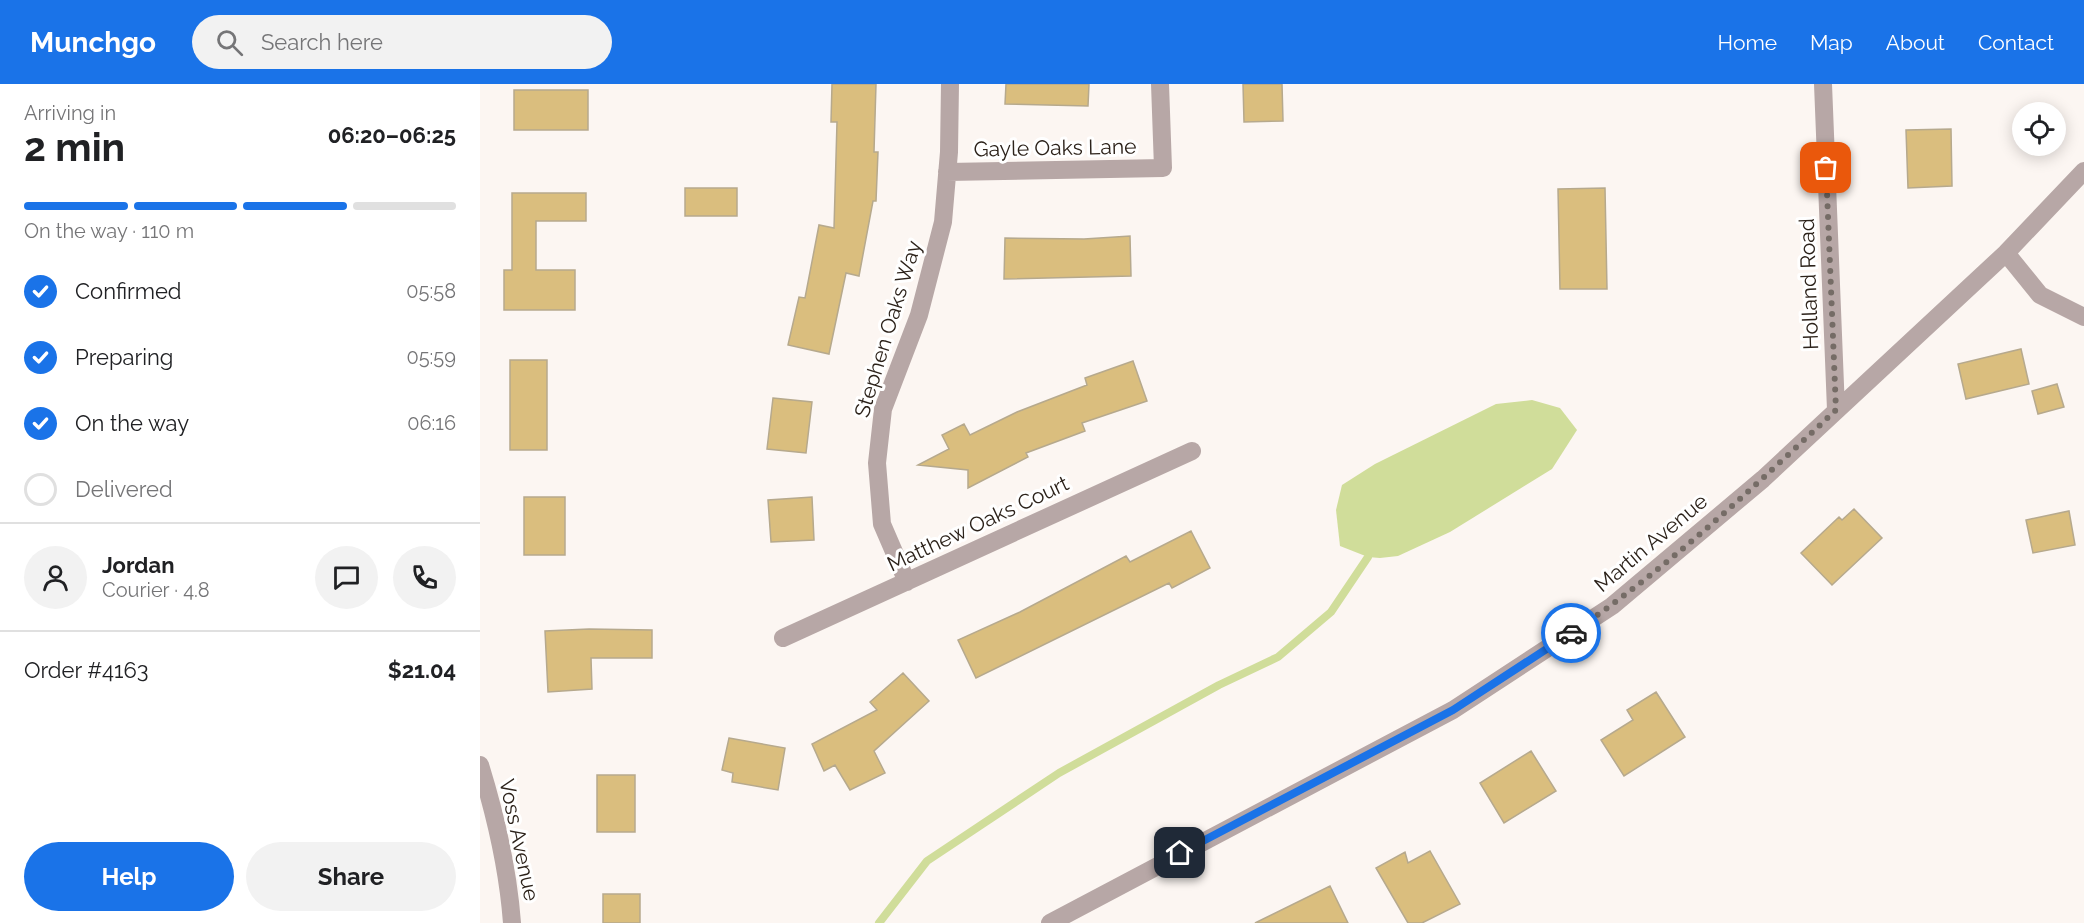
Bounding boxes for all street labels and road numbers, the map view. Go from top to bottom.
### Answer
street label: Gayle Oaks Lane [973,134,1137,161]
street label: Holland Road [1794,218,1823,350]
street label: Stephen Oaks Way [849,238,926,420]
street label: Matthew Oaks Court [883,471,1073,577]
street label: Martin Avenue [1589,488,1712,597]
street label: Voss Avenue [494,777,545,903]

